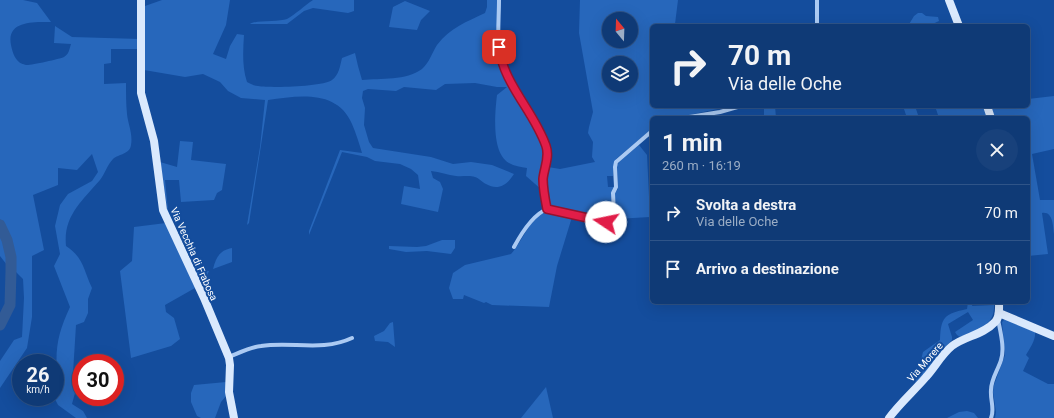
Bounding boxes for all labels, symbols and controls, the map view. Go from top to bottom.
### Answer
north arrow [602,12,638,48]
map controls [602,12,638,92]
pin [482,30,516,64]
icon: arrive [488,36,510,58]
text: 70 m [728,39,791,72]
icon: right [662,40,714,92]
button: layers [602,56,638,92]
text: Via delle Oche [728,73,842,94]
text: 1 min [662,129,722,157]
button: close [976,129,1018,171]
text: 260 m · 16:19 [662,158,741,173]
text: Svolta a destra [696,196,796,214]
position arrow [585,201,627,243]
icon: right [662,202,684,224]
text: 70 m [984,204,1018,222]
street label: Via Vecchia di Frabosa [168,206,220,302]
text: Via delle Oche [696,214,778,229]
icon: arrive [662,258,684,280]
text: Arrivo a destinazione [696,260,839,278]
text: 190 m [976,260,1018,278]
street label: Via Morere [905,340,945,384]
speed limit sign: 30 [72,354,124,406]
text: 26 [27,363,49,387]
text: km/h [26,384,50,395]

